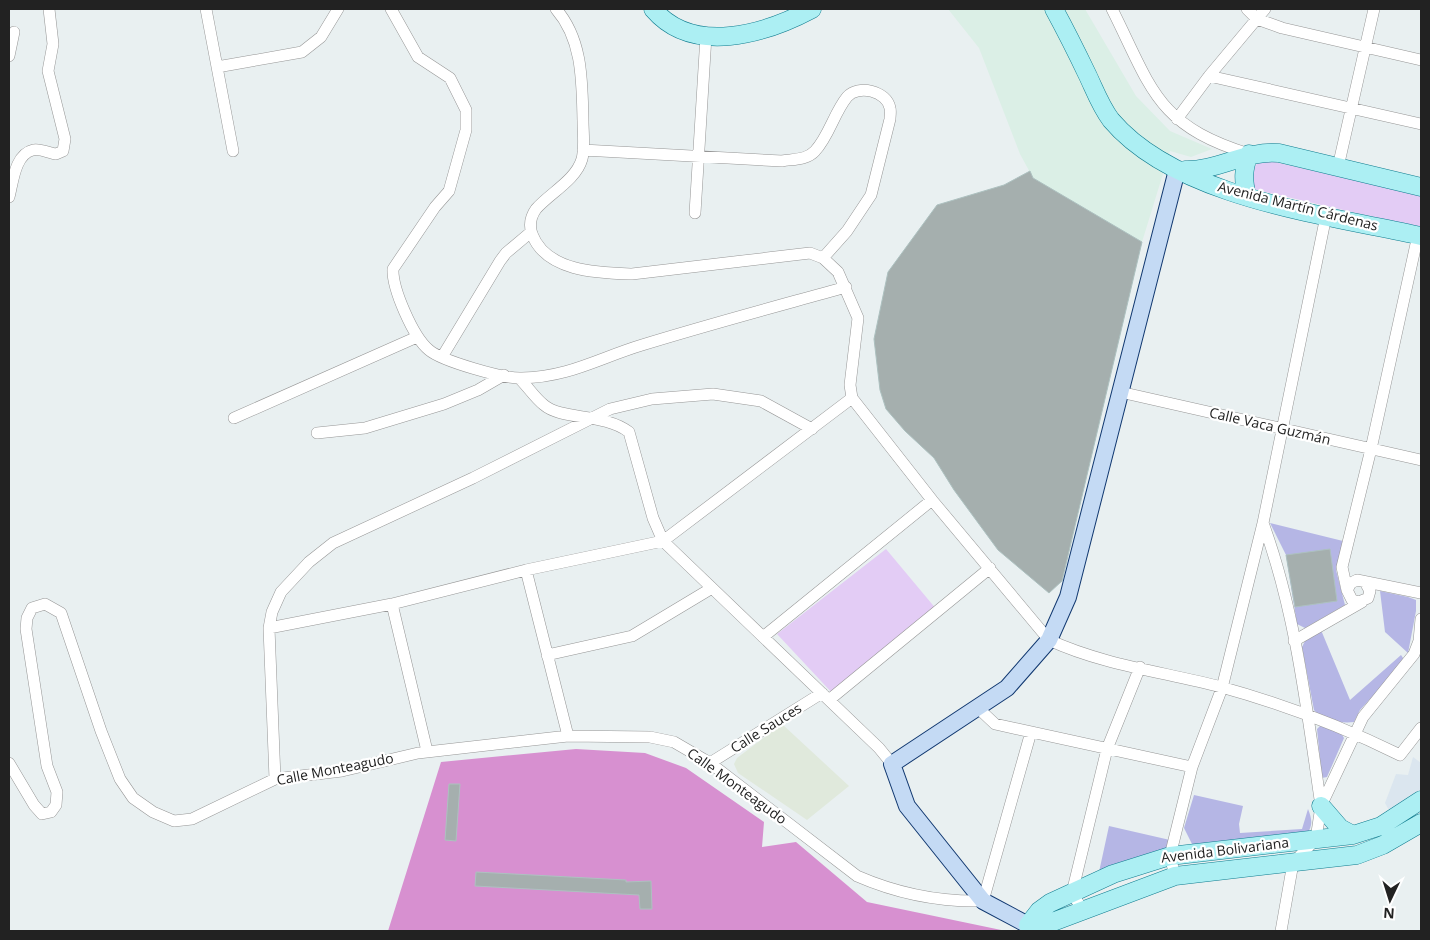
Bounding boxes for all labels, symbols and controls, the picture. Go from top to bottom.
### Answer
street label: Avenida Martín Cárdenas [1216,176,1381,235]
street label: Calle Vaca Guzmán [1208,402,1333,449]
street label: Calle Sauces [727,698,805,757]
street label: Calle Monteagudo [684,743,791,828]
street label: Calle Monteagudo [275,748,395,789]
street label: Avenida Bolivariana [1160,832,1290,867]
north arrow [1365,875,1415,925]
text: N [1383,904,1395,923]

